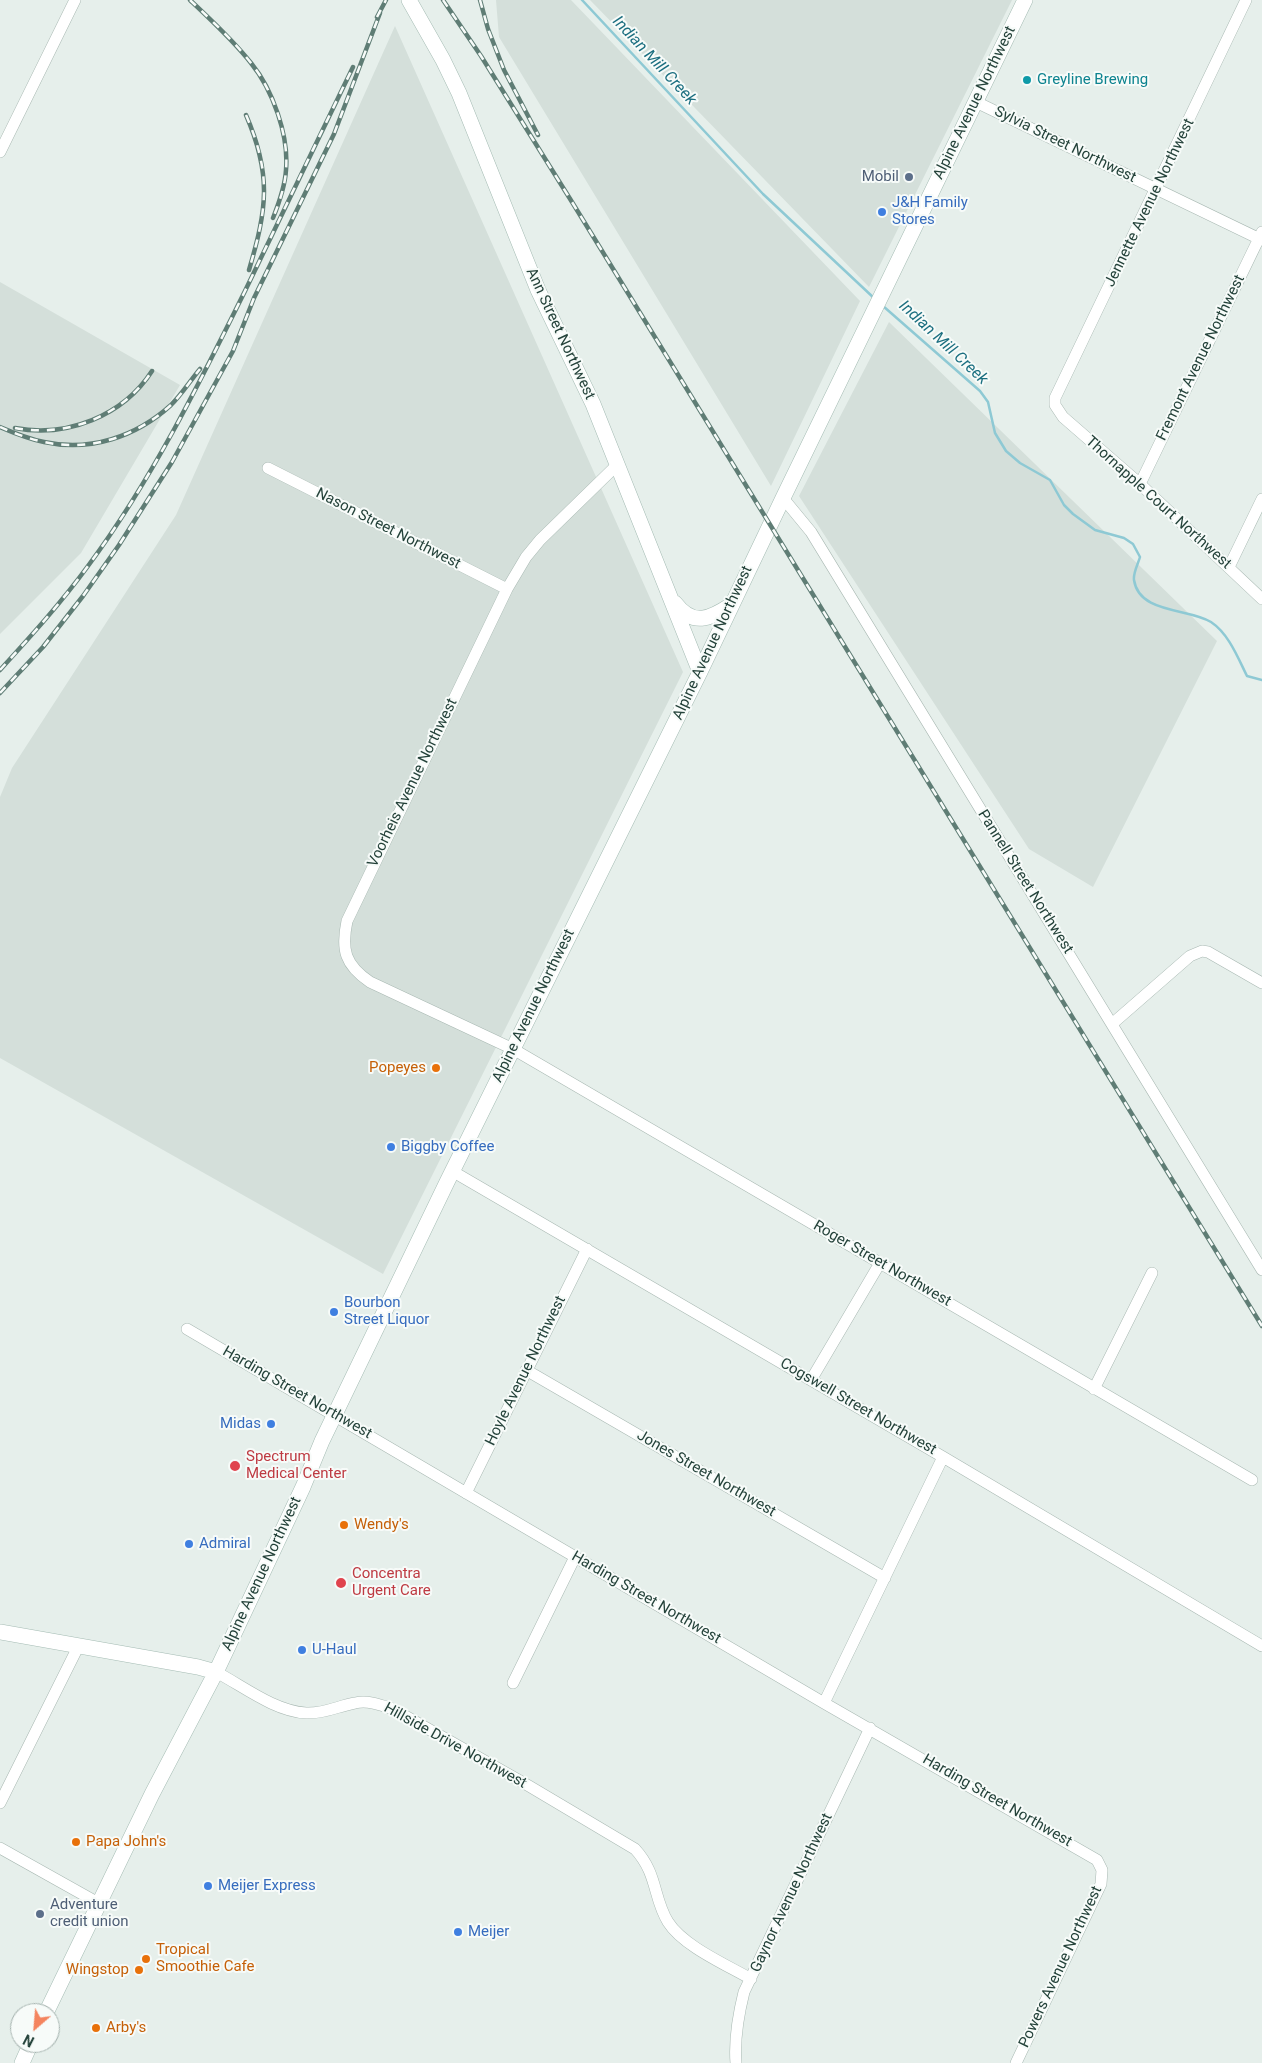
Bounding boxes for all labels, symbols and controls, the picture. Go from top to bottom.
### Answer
water label: Indian Mill Creek [608,13,700,109]
street label: Alpine Avenue Northwest [930,24,1020,182]
place label: Greyline Brewing [1037,71,1148,89]
marker: Greyline Brewing [1021,74,1033,86]
street label: Sylvia Street Northwest [991,103,1139,187]
street label: Jennette Avenue Northwest [1101,116,1199,290]
place label: Mobil [862,168,899,186]
marker: Mobil [903,171,915,183]
place label: J&H Family Stores [892,194,968,229]
marker: J&H Family Stores [876,206,888,218]
street label: Ann Street Northwest [522,265,598,403]
street label: Fremont Avenue Northwest [1153,272,1249,444]
water label: Indian Mill Creek [895,297,991,389]
street label: Thornapple Court Northwest [1081,433,1235,573]
street label: Nason Street Northwest [313,485,463,573]
street label: Alpine Avenue Northwest [669,563,757,723]
street label: Voorheis Avenue Northwest [364,696,462,870]
street label: Pannell Street Northwest [973,807,1077,957]
street label: Alpine Avenue Northwest [489,927,579,1085]
place label: Popeyes [369,1059,426,1077]
marker: Popeyes [430,1062,442,1074]
place label: Biggby Coffee [401,1138,494,1156]
marker: Biggby Coffee [385,1141,397,1153]
street label: Roger Street Northwest [810,1217,954,1311]
street label: Hoyle Avenue Northwest [482,1293,570,1449]
place label: Bourbon Street Liquor [344,1294,429,1329]
marker: Bourbon Street Liquor [328,1306,340,1318]
street label: Harding Street Northwest [219,1343,375,1443]
street label: Cogswell Street Northwest [777,1355,939,1459]
place label: Midas [220,1415,261,1433]
marker: Midas [265,1418,277,1430]
street label: Jones Street Northwest [633,1427,779,1521]
place label: Spectrum Medical Center [246,1448,346,1483]
marker: Spectrum Medical Center [228,1459,242,1473]
street label: Alpine Avenue Northwest [218,1494,306,1654]
place label: Wendy's [354,1516,409,1534]
marker: Wendy's [338,1519,350,1531]
place label: Admiral [199,1535,251,1553]
marker: Admiral [183,1538,195,1550]
street label: Harding Street Northwest [568,1548,724,1648]
place label: Concentra Urgent Care [352,1565,431,1600]
marker: Concentra Urgent Care [334,1576,348,1590]
place label: U-Haul [312,1641,357,1659]
marker: U-Haul [296,1644,308,1656]
street label: Hillside Drive Northwest [381,1699,529,1793]
street label: Harding Street Northwest [919,1751,1075,1851]
street label: Gaynor Avenue Northwest [747,1811,837,1975]
place label: Papa John's [86,1833,166,1851]
marker: Papa John's [70,1836,82,1848]
place label: Meijer Express [218,1877,316,1895]
marker: Meijer Express [202,1880,214,1892]
street label: Powers Avenue Northwest [1016,1883,1106,2051]
place label: Adventure credit union [50,1896,129,1931]
marker: Adventure credit union [34,1908,46,1920]
place label: Meijer [468,1923,509,1941]
marker: Meijer [452,1926,464,1938]
place label: Tropical Smoothie Cafe [156,1941,255,1976]
marker: Tropical Smoothie Cafe [140,1953,152,1965]
place label: Wingstop [66,1961,129,1979]
marker: Wingstop [133,1964,145,1976]
north arrow [10,2003,60,2053]
place label: Arby's [106,2019,146,2037]
marker: Arby's [90,2022,102,2034]
text: N [21,2031,37,2050]

